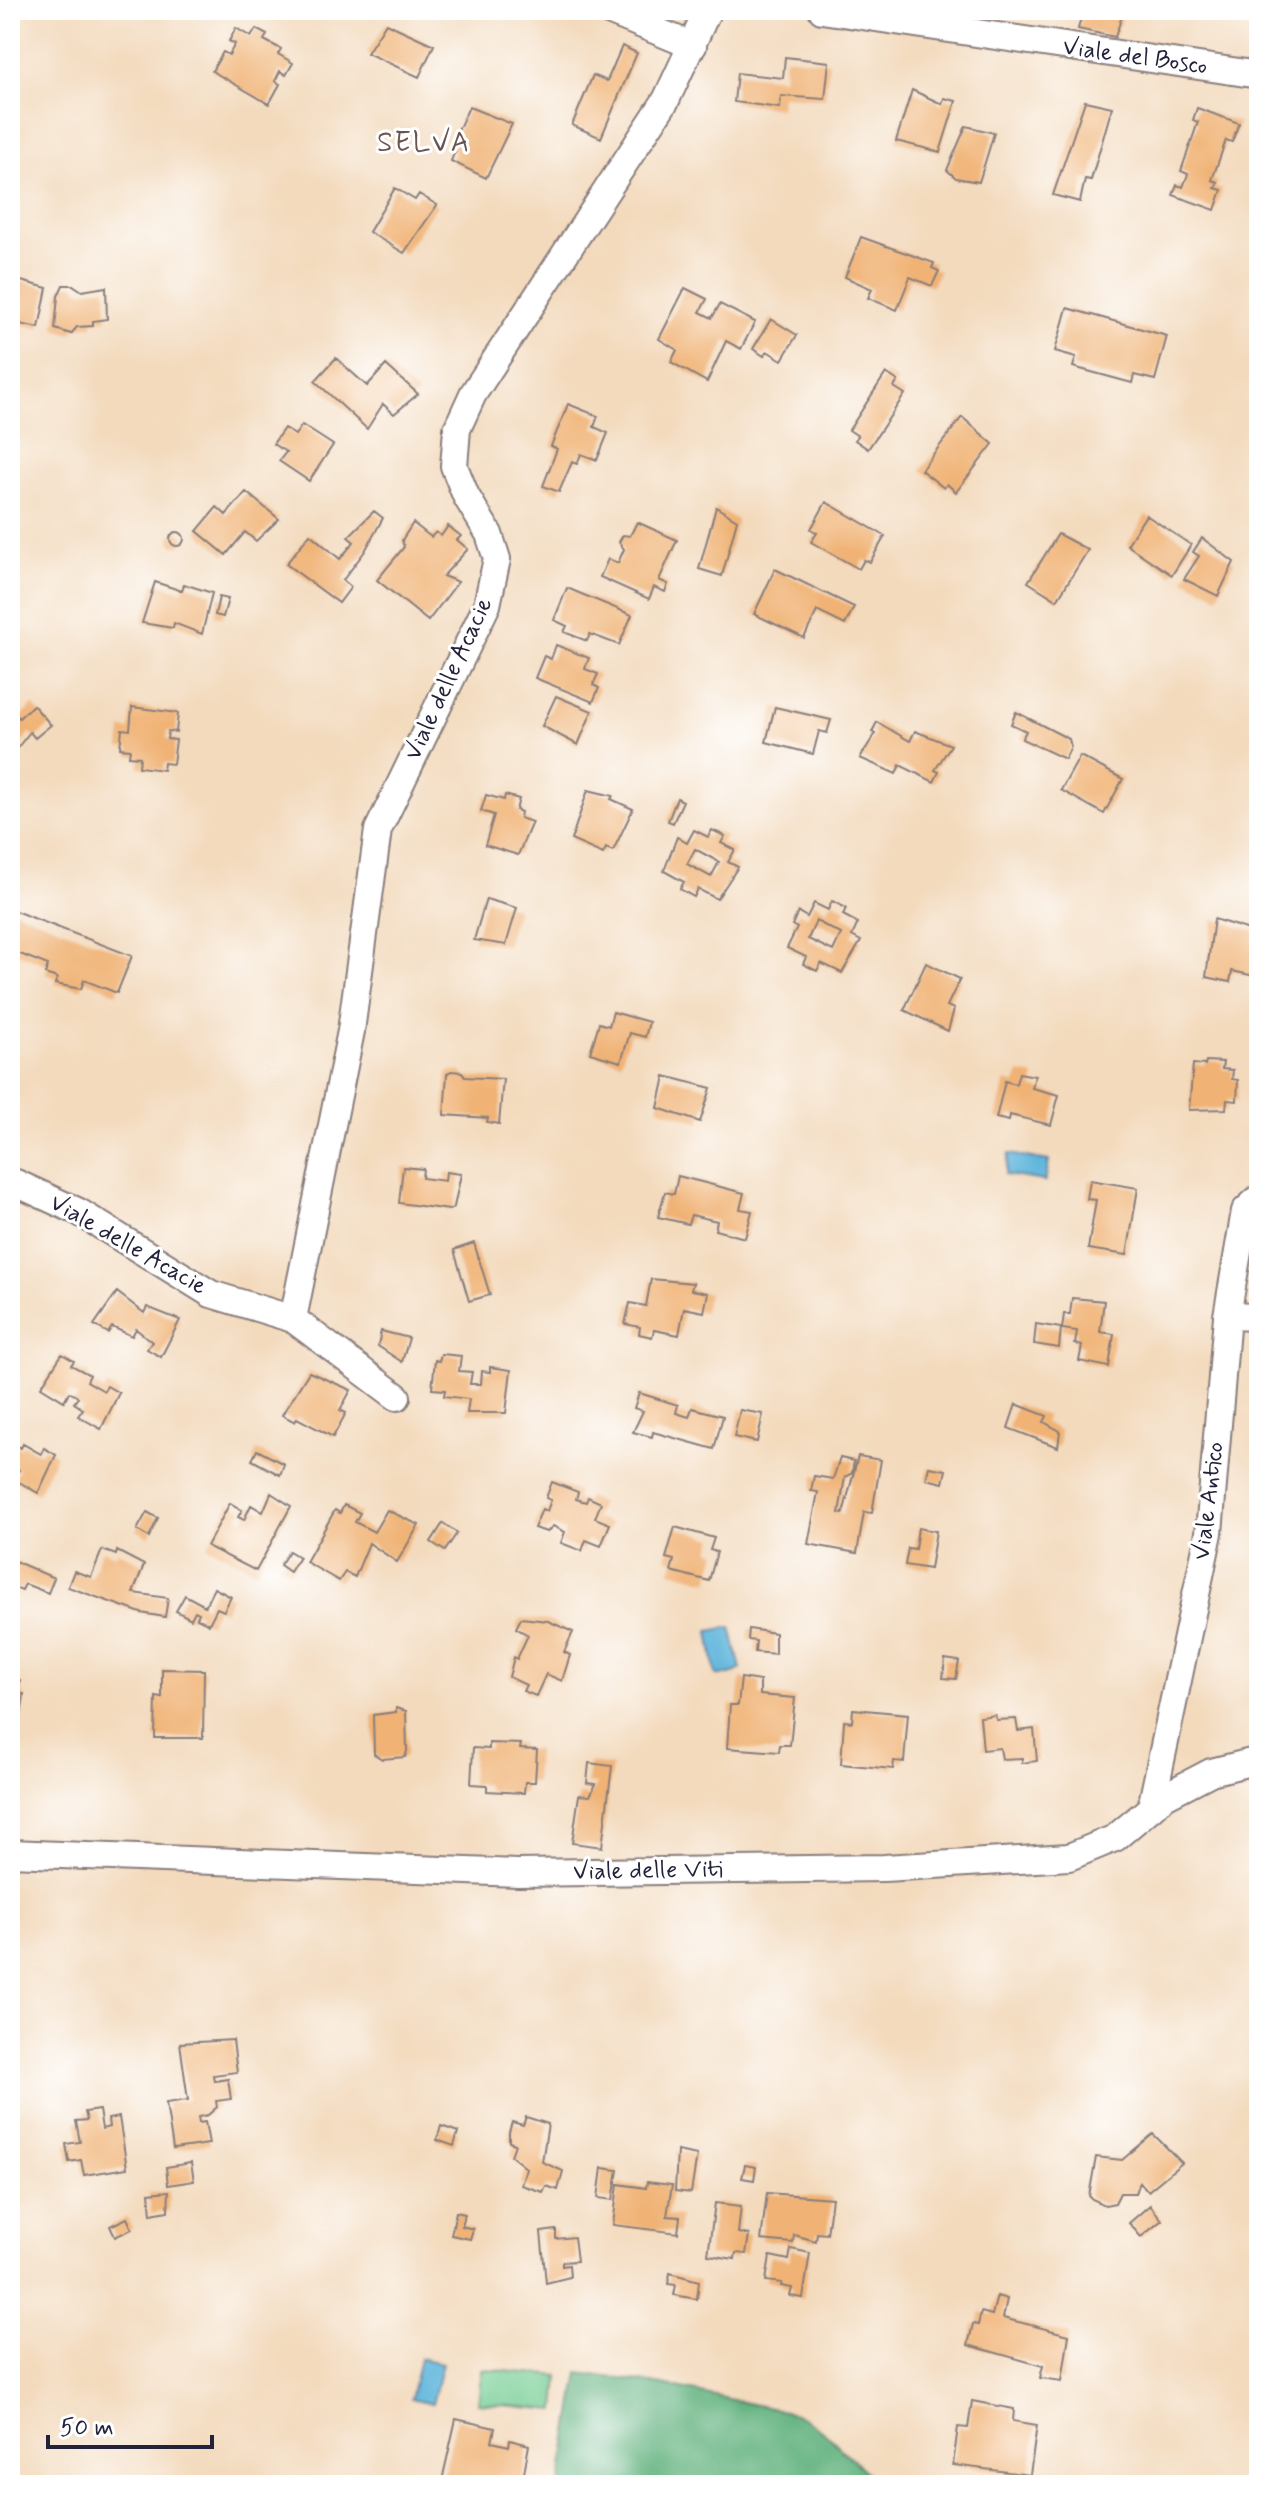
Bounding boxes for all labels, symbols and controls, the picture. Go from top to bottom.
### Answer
street label: Viale del Bosco [1061,32,1209,82]
district label: SELVA [377,125,471,162]
street label: Viale delle Acacie [398,593,500,765]
street label: Viale delle Acacie [44,1188,212,1302]
street label: Viale Antico [1186,1440,1232,1562]
street label: Viale delle Viti [573,1854,723,1888]
scale bar [48,2399,212,2449]
text: 50 m [60,2413,114,2444]

